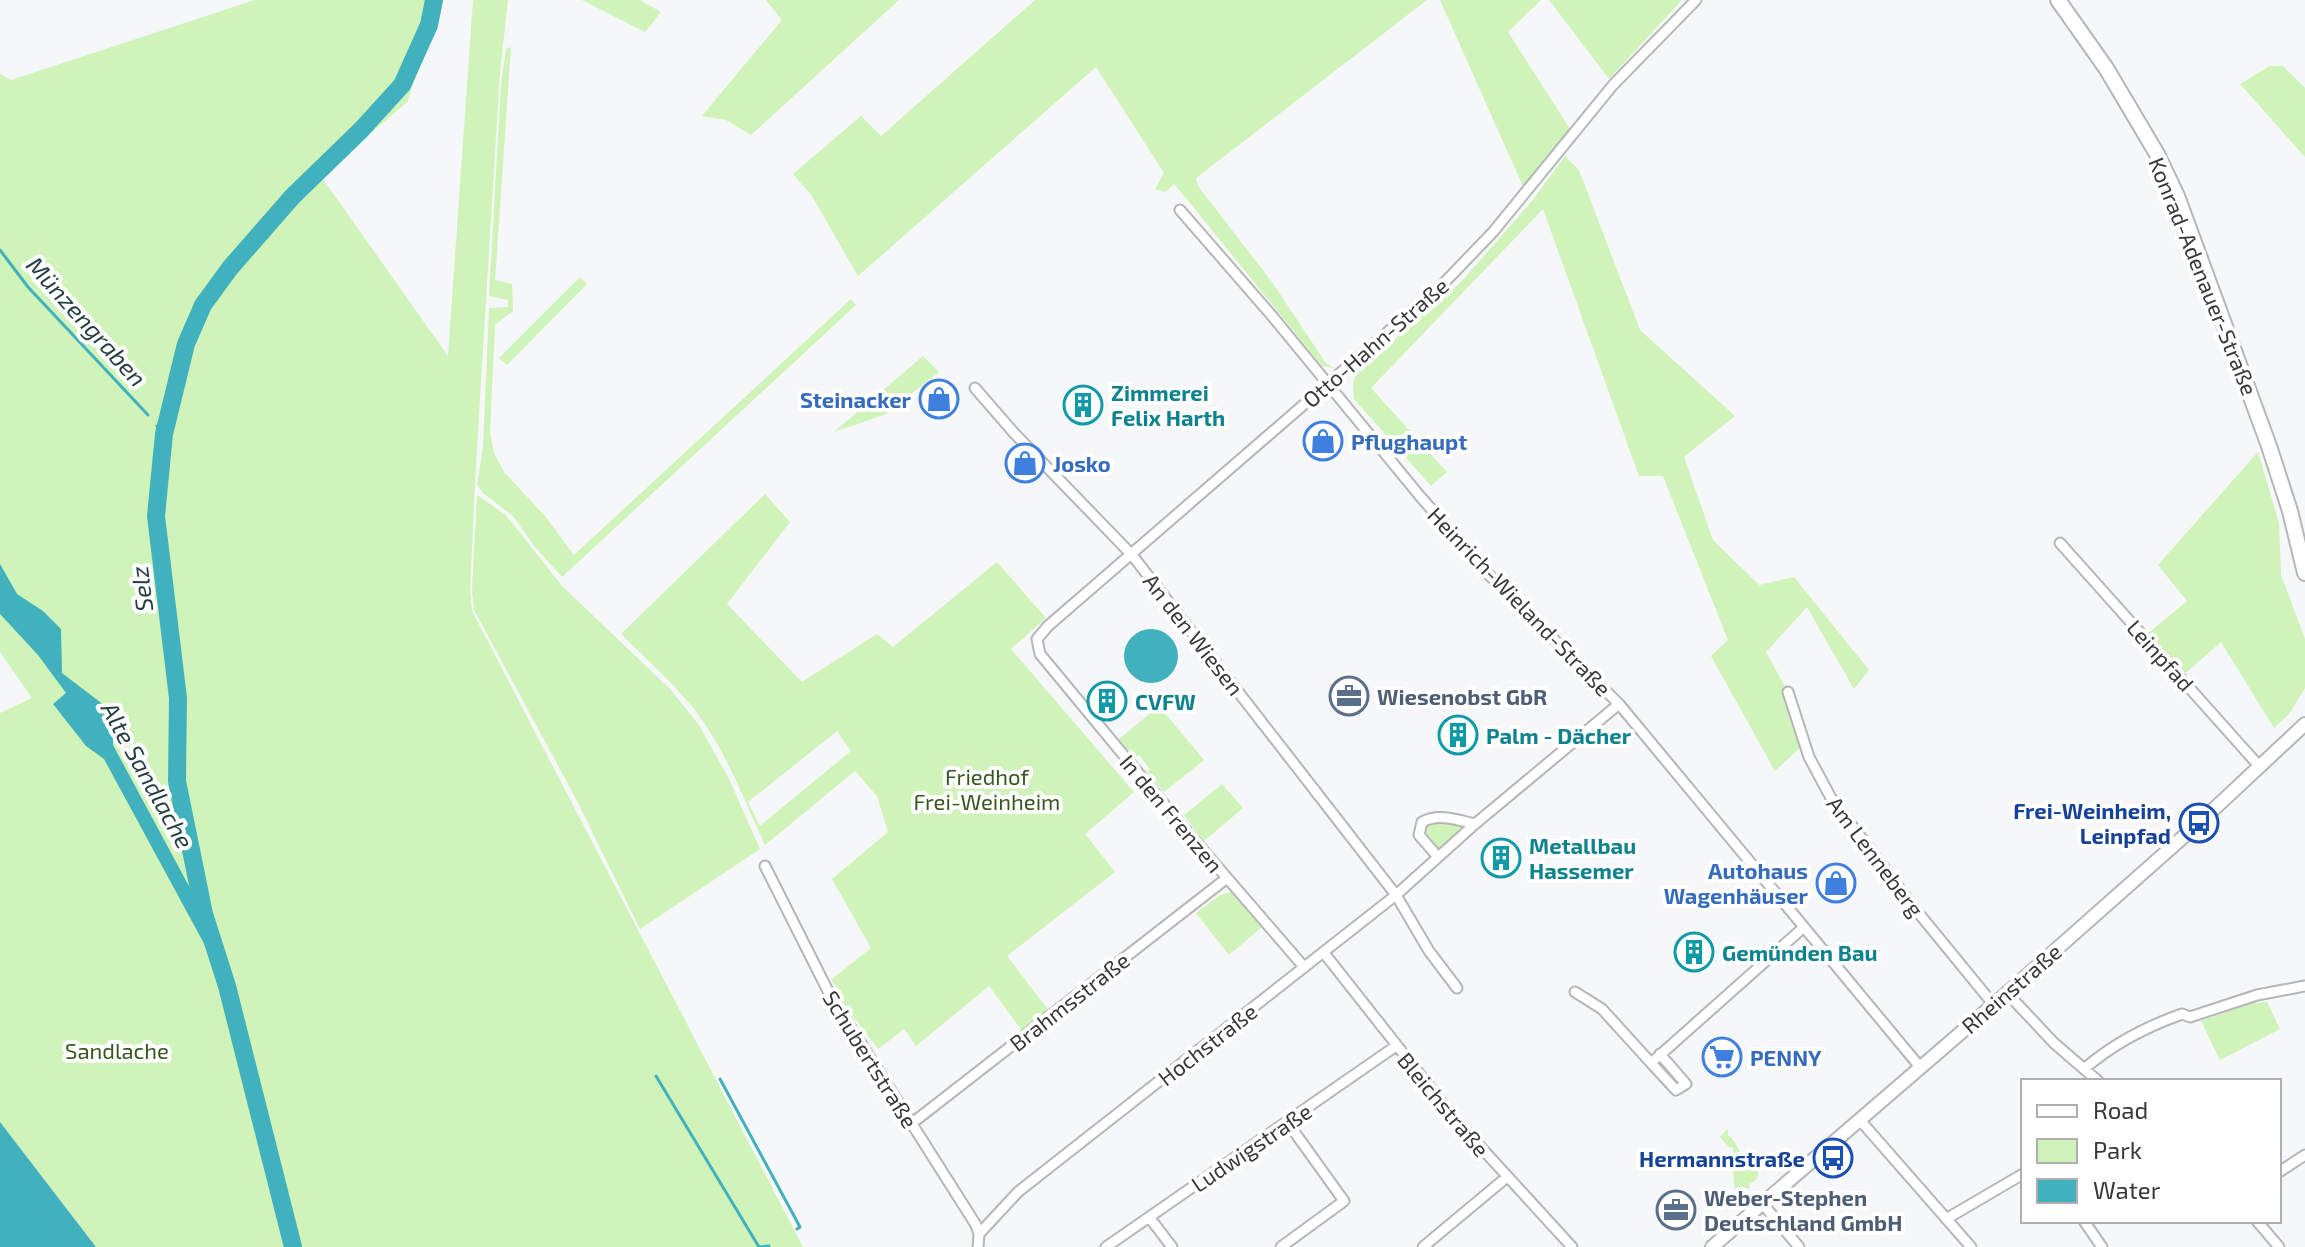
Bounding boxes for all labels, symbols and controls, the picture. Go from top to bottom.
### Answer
street label: Konrad-Adenauer-Straße [2144,153,2264,399]
water label: Münzengraben [21,250,153,392]
street label: Otto-Hahn-Straße [1297,272,1453,412]
shop icon: Steinacker [918,378,960,420]
place label: Zimmerei Felix Harth [1111,379,1225,430]
building icon: Zimmerei Felix Harth [1062,384,1104,426]
place label: Steinacker [800,386,912,412]
shop icon: Pflughaupt [1302,420,1344,462]
place label: Pflughaupt [1351,428,1467,454]
shop icon: Josko [1004,442,1046,484]
place label: Josko [1053,450,1111,476]
street label: Heinrich-Wieland-Straße [1423,501,1617,701]
water label: Selz [124,565,158,613]
street label: An den Wiesen [1138,568,1250,700]
street label: Leinpfad [2122,614,2200,696]
office icon: Wiesenobst GbR [1328,675,1370,717]
building icon: CVFW [1086,680,1128,722]
place label: Wiesenobst GbR [1377,683,1547,709]
place label: CVFW [1135,688,1196,714]
water label: Alte Sandlache [95,696,200,853]
building icon: Palm - Dächer [1437,714,1479,756]
place label: Palm - Dächer [1486,722,1632,748]
street label: In den Frenzen [1115,749,1229,877]
park label: Friedhof Frei-Weinheim [914,763,1060,814]
street label: Am Lenneberg [1822,791,1930,921]
place label: Frei-Weinheim, Leinpfad [2013,797,2171,848]
bus stop icon: Frei-Weinheim, Leinpfad [2178,802,2220,844]
place label: Metallbau Hassemer [1529,832,1636,883]
building icon: Metallbau Hassemer [1480,837,1522,879]
place label: Autohaus Wagenhäuser [1664,857,1809,908]
shop icon: Autohaus Wagenhäuser [1815,862,1857,904]
building icon: Gemünden Bau [1673,931,1715,973]
street label: Rheinstraße [1956,938,2066,1038]
place label: Gemünden Bau [1722,939,1878,965]
street label: Brahmsstraße [1004,946,1134,1056]
street label: Schubertstraße [818,985,924,1133]
street label: Hochstraße [1153,997,1261,1091]
supermarket icon: PENNY [1701,1036,1743,1078]
park label: Sandlache [65,1037,169,1063]
place label: PENNY [1750,1044,1822,1070]
street label: Bleichstraße [1393,1047,1495,1161]
legend [2021,1079,2281,1223]
text: Road [2093,1095,2148,1124]
street label: Ludwigstraße [1186,1097,1316,1197]
text: Park [2093,1135,2142,1164]
bus stop icon: Hermannstraße [1812,1137,1854,1179]
place label: Hermannstraße [1639,1145,1805,1171]
text: Water [2093,1175,2161,1204]
place label: Weber-Stephen Deutschland GmbH [1704,1184,1902,1235]
office icon: Weber-Stephen Deutschland GmbH [1655,1189,1697,1231]

